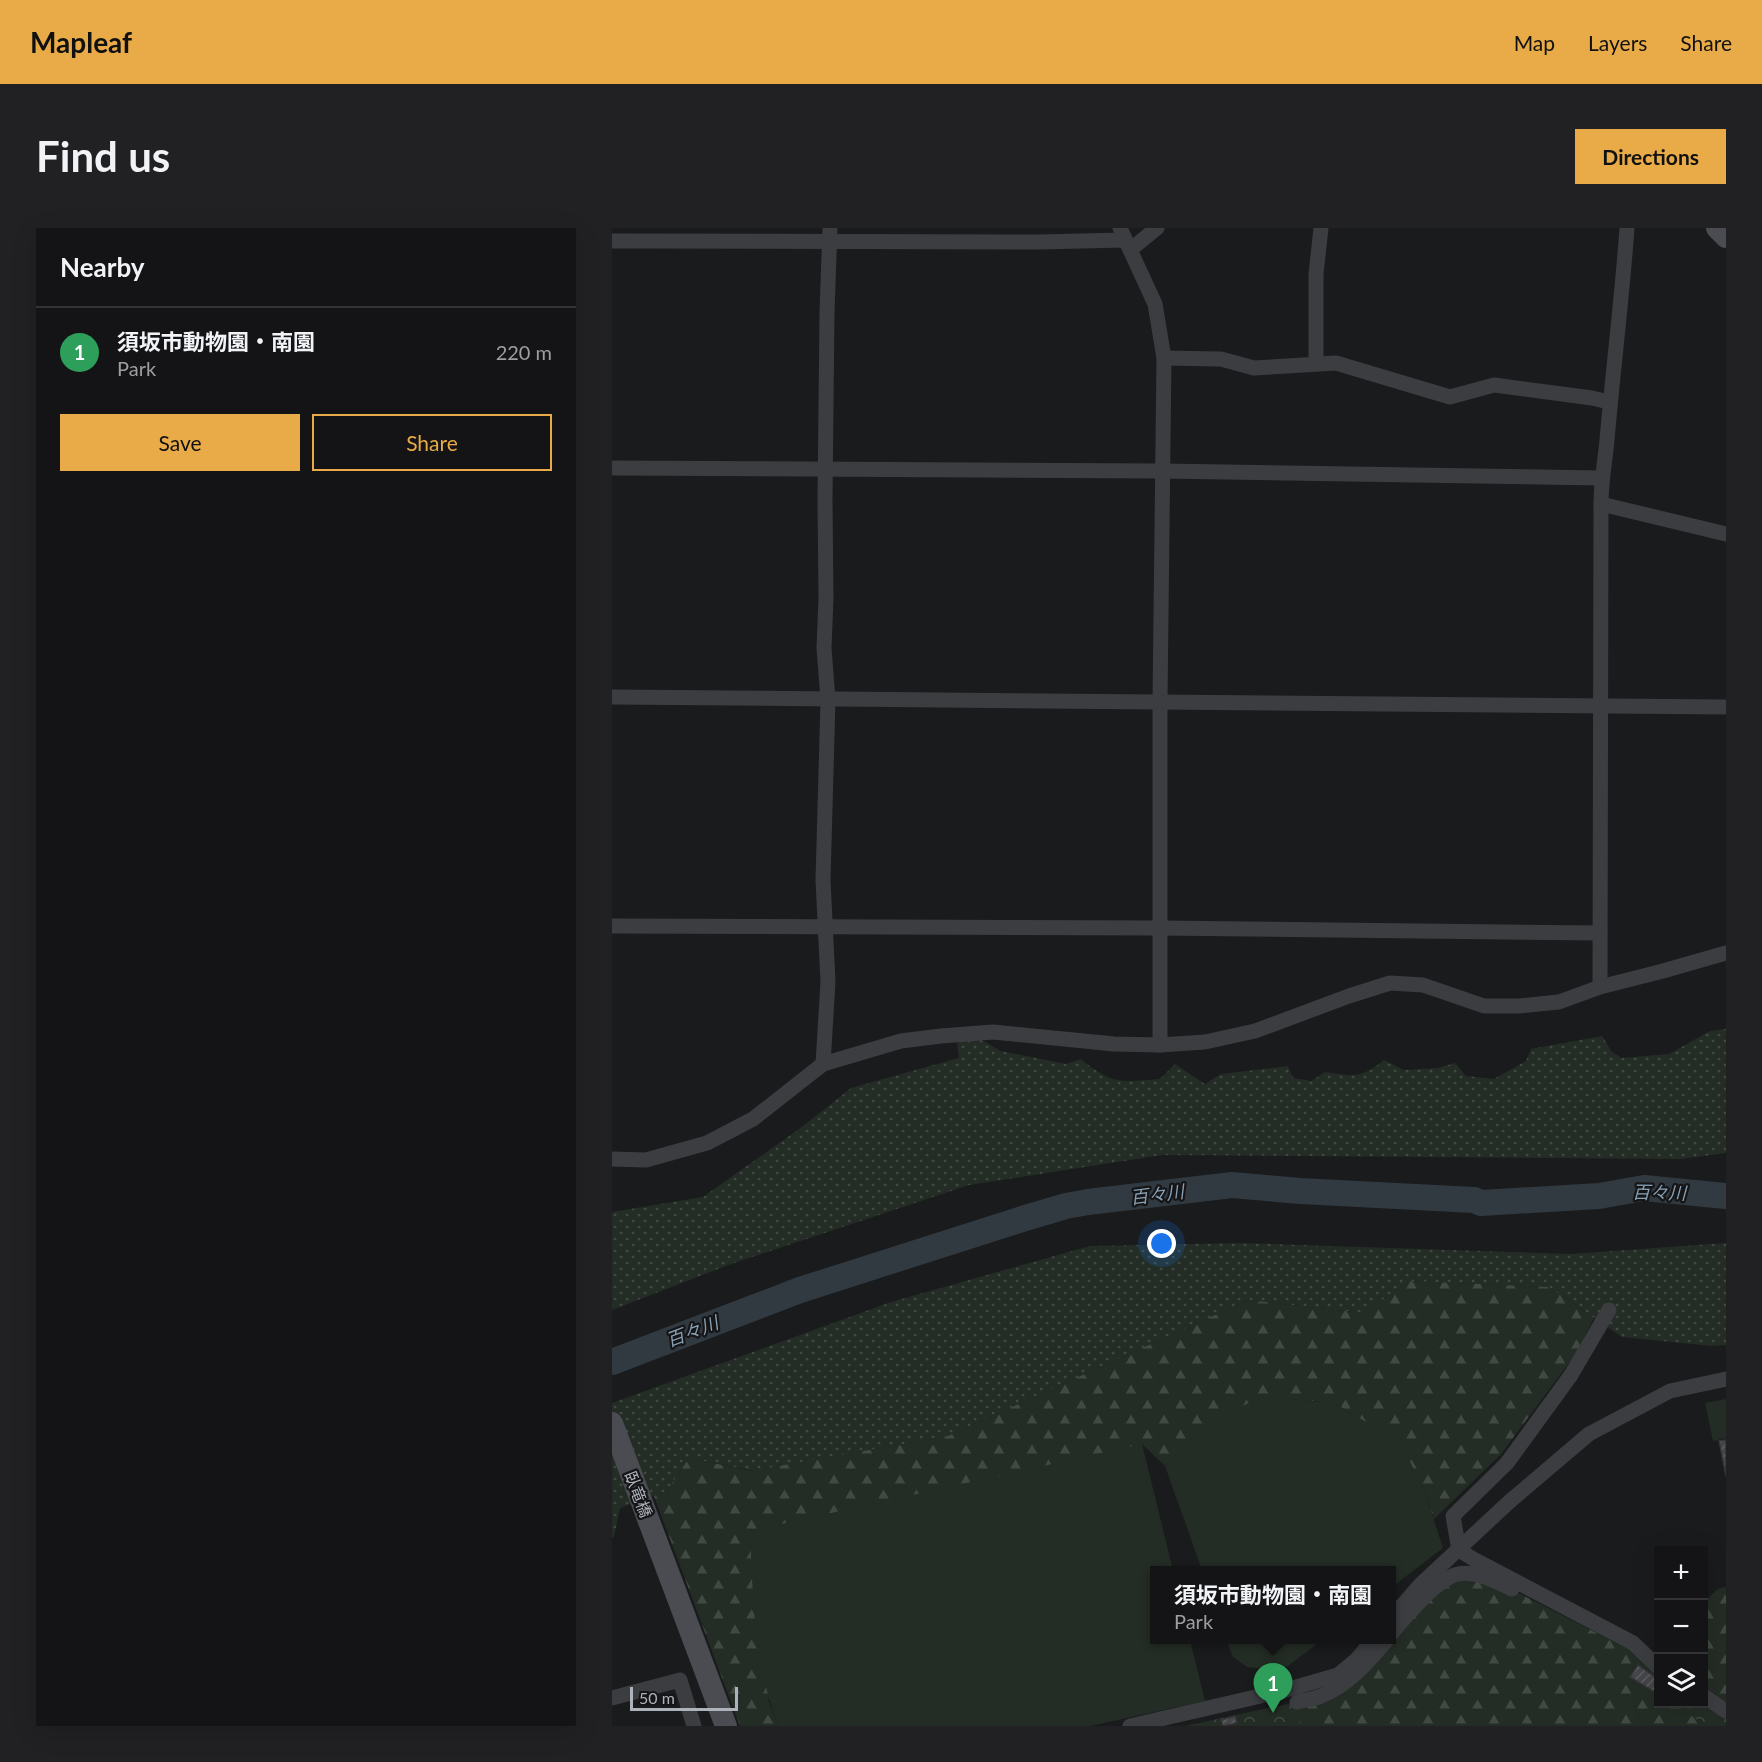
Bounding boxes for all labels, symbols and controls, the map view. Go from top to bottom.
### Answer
text: Mapleaf [30,25,132,59]
text: Map [1514,30,1555,55]
text: Layers [1588,30,1647,55]
text: Share [1680,30,1732,55]
button: Directions [1575,129,1726,184]
text: Find us [36,131,170,181]
text: Nearby [60,251,145,283]
text: 須坂市動物園・南園 [117,328,315,355]
text: 1 [74,340,85,364]
text: 220 m [496,340,552,364]
text: Park [117,356,156,380]
button: Save [60,414,300,471]
button: Share [312,414,552,471]
water label: 百々川 [1129,1180,1187,1208]
water label: 百々川 [1632,1181,1688,1204]
your location [1147,1229,1176,1258]
water label: 百々川 [663,1310,723,1351]
street label: 臥竜橋 [622,1468,656,1520]
map controls [1654,1546,1708,1708]
button: + [1654,1546,1708,1600]
popup [1150,1566,1396,1644]
text: 須坂市動物園・南園 [1174,1581,1372,1608]
button: − [1654,1600,1708,1654]
text: Park [1174,1609,1213,1633]
button: layers [1654,1654,1708,1708]
pin: 1 [1254,1664,1292,1713]
scale bar [630,1684,738,1712]
text: 50 m [639,1688,675,1707]

